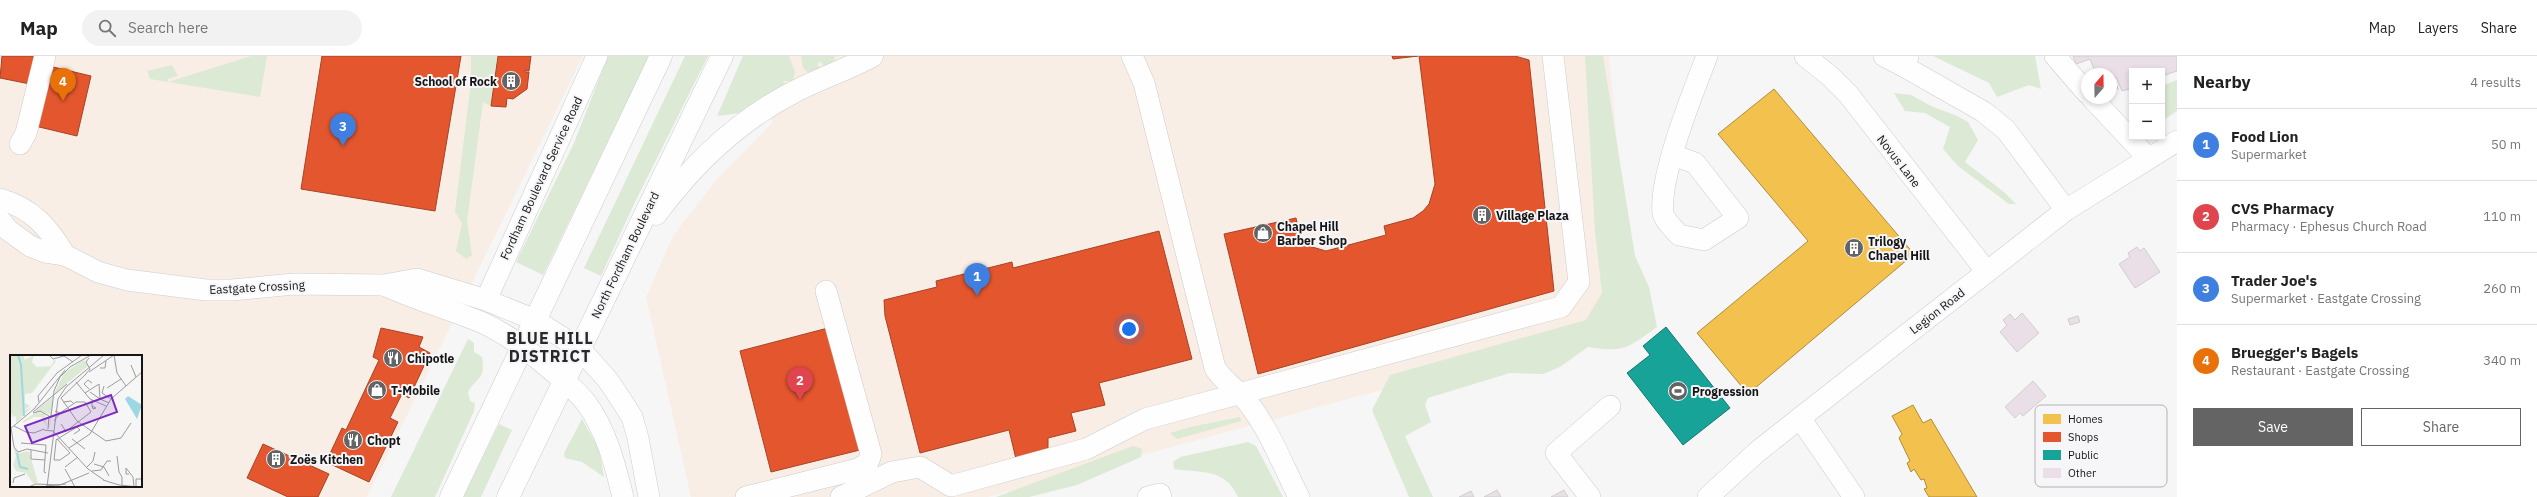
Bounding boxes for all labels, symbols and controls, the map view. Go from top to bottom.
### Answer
search box [82,10,362,46]
text: Map [20,16,58,40]
icon: search [96,17,118,39]
text: Search here [128,18,208,37]
text: Map [2369,19,2396,37]
text: Layers [2418,19,2459,37]
text: Share [2481,19,2517,37]
pin: 4 [50,68,76,101]
north arrow [2081,68,2117,104]
map controls [2129,68,2165,140]
button: + [2129,68,2165,104]
building icon: School of Rock [500,70,522,92]
text: Nearby [2193,71,2251,93]
place label: School of Rock [414,74,497,89]
text: 4 results [2470,74,2521,91]
street label: Fordham Boulevard Service Road [497,94,585,262]
button: − [2129,104,2165,140]
pin: 3 [330,113,356,146]
text: Food Lion [2231,127,2299,146]
street label: Novus Lane [1874,132,1924,190]
text: 1 [2202,136,2210,153]
text: 50 m [2491,136,2521,153]
text: Supermarket [2231,146,2307,163]
street label: North Fordham Boulevard [588,189,662,321]
text: CVS Pharmacy [2231,199,2334,218]
building icon: Village Plaza [1471,204,1493,226]
place label: Village Plaza [1496,208,1569,223]
text: 2 [2202,208,2210,225]
text: 110 m [2483,208,2521,225]
text: Pharmacy · Ephesus Church Road [2231,218,2427,235]
place label: Chapel Hill Barber Shop [1277,219,1347,248]
shop icon: Chapel Hill Barber Shop [1252,222,1274,244]
place label: Trilogy Chapel Hill [1868,234,1930,263]
building icon: Trilogy Chapel Hill [1843,237,1865,259]
pin: 1 [964,263,990,296]
text: Trader Joe's [2231,271,2317,290]
street label: Eastgate Crossing [209,277,306,297]
text: 3 [2202,280,2210,297]
text: 260 m [2483,280,2521,297]
street label: Legion Road [1906,285,1968,337]
text: Supermarket · Eastgate Crossing [2231,290,2421,307]
your location [1119,319,1139,339]
district label: BLUE HILL DISTRICT [506,328,594,366]
text: Bruegger's Bagels [2231,343,2358,362]
restaurant icon: Chipotle [382,347,404,369]
place label: Chipotle [407,351,455,366]
text: 4 [2202,352,2210,369]
text: 340 m [2483,352,2521,369]
inset map [10,355,142,487]
text: Restaurant · Eastgate Crossing [2231,362,2409,379]
pin: 2 [787,367,813,400]
shop icon: T-Mobile [366,379,388,401]
sports icon: Progression [1667,380,1689,402]
place label: T-Mobile [391,383,440,398]
place label: Progression [1692,384,1759,399]
legend [2035,405,2167,487]
button: Save [2193,408,2353,446]
button: Share [2361,408,2521,446]
text: Homes [2068,412,2103,426]
restaurant icon: Chopt [342,429,364,451]
text: Shops [2068,430,2099,444]
place label: Chopt [367,433,401,448]
building icon: Zoës Kitchen [265,448,287,470]
text: Public [2068,448,2099,462]
place label: Zoës Kitchen [290,452,363,467]
text: Other [2068,466,2096,480]

